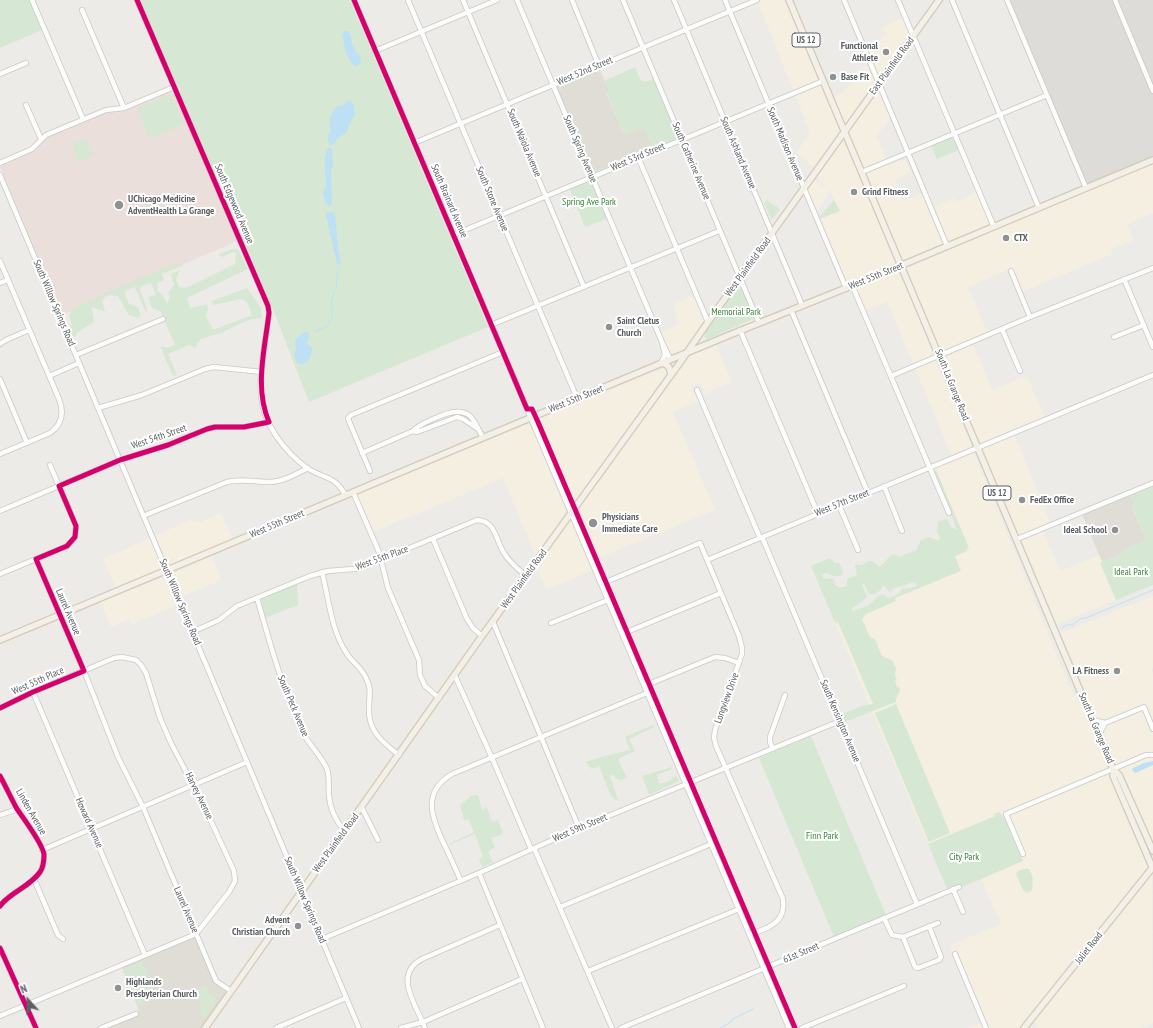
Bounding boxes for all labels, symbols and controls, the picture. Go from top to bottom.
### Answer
road number: US 12 [792,33,820,47]
street label: East Plainfield Road [867,35,917,97]
place label: Functional Athlete [841,40,878,64]
marker: Functional Athlete [881,47,891,57]
street label: West 52nd Street [555,54,615,88]
place label: Base Fit [841,71,869,83]
marker: Base Fit [828,72,838,82]
street label: South Madison Avenue [764,105,806,183]
street label: South Waiola Avenue [504,107,544,179]
street label: South Spring Avenue [560,114,600,184]
street label: South Ashland Avenue [717,115,759,191]
street label: South Catherine Avenue [669,121,713,201]
street label: West 53rd Street [609,140,667,174]
street label: South Edgewood Avenue [212,162,256,246]
street label: South Brainard Avenue [428,162,470,240]
street label: South Stone Avenue [473,165,511,233]
place label: Grind Fitness [862,186,908,198]
marker: Grind Fitness [849,187,859,197]
place label: UChicago Medicine AdventHealth La Grange [128,193,214,216]
park label: Spring Ave Park [562,196,616,208]
marker: UChicago Medicine AdventHealth La Grange [113,199,125,211]
place label: CTX [1014,232,1028,244]
marker: CTX [1001,233,1011,243]
street label: West Plainfield Road [722,235,774,299]
street label: South Willow Springs Road [30,258,78,348]
street label: West 55th Street [847,260,905,292]
park label: Memorial Park [711,306,761,318]
place label: Saint Cletus Church [617,315,659,338]
marker: Saint Cletus Church [604,322,614,332]
street label: South La Grange Road [932,348,972,422]
street label: West 55th Street [547,383,605,415]
street label: West 54th Street [130,422,188,452]
road number: US 12 [983,486,1011,500]
street label: West 57th Street [813,487,871,519]
place label: FedEx Office [1030,494,1074,506]
marker: FedEx Office [1017,495,1027,505]
street label: West 55th Street [248,507,306,541]
place label: Physicians Immediate Care [602,511,658,534]
marker: Physicians Immediate Care [587,517,599,529]
place label: Ideal School [1064,524,1107,536]
marker: Ideal School [1110,525,1120,535]
street label: West 55th Place [354,543,410,573]
street label: West Plainfield Road [498,547,550,611]
street label: South Willow Springs Road [156,557,204,647]
park label: Ideal Park [1114,566,1148,578]
street label: Laurel Avenue [53,587,83,637]
street label: West 55th Place [10,664,66,698]
place label: LA Fitness [1072,665,1109,677]
marker: LA Fitness [1112,666,1122,676]
street label: Longview Drive [712,671,742,725]
street label: South Peck Avenue [275,674,311,738]
street label: South Kensington Avenue [817,678,863,764]
street label: South La Grange Road [1076,691,1116,765]
street label: Harvey Avenue [182,770,216,822]
street label: Linden Avenue [13,787,49,837]
street label: Howard Avenue [73,796,105,850]
street label: West Plainfield Road [310,811,362,875]
street label: West 59th Street [551,811,609,845]
park label: Finn Park [806,830,838,842]
park label: City Park [949,851,979,863]
street label: South Willow Springs Road [281,855,329,945]
street label: Laurel Avenue [171,885,201,935]
place label: Advent Christian Church [232,914,290,938]
marker: Advent Christian Church [293,921,303,931]
street label: Joliet Road [1073,930,1105,966]
street label: 61st Street [781,940,821,966]
place label: Highlands Presbyterian Church [126,976,197,1000]
north arrow [8,980,48,1020]
text: N [18,981,29,996]
marker: Highlands Presbyterian Church [113,983,123,993]

